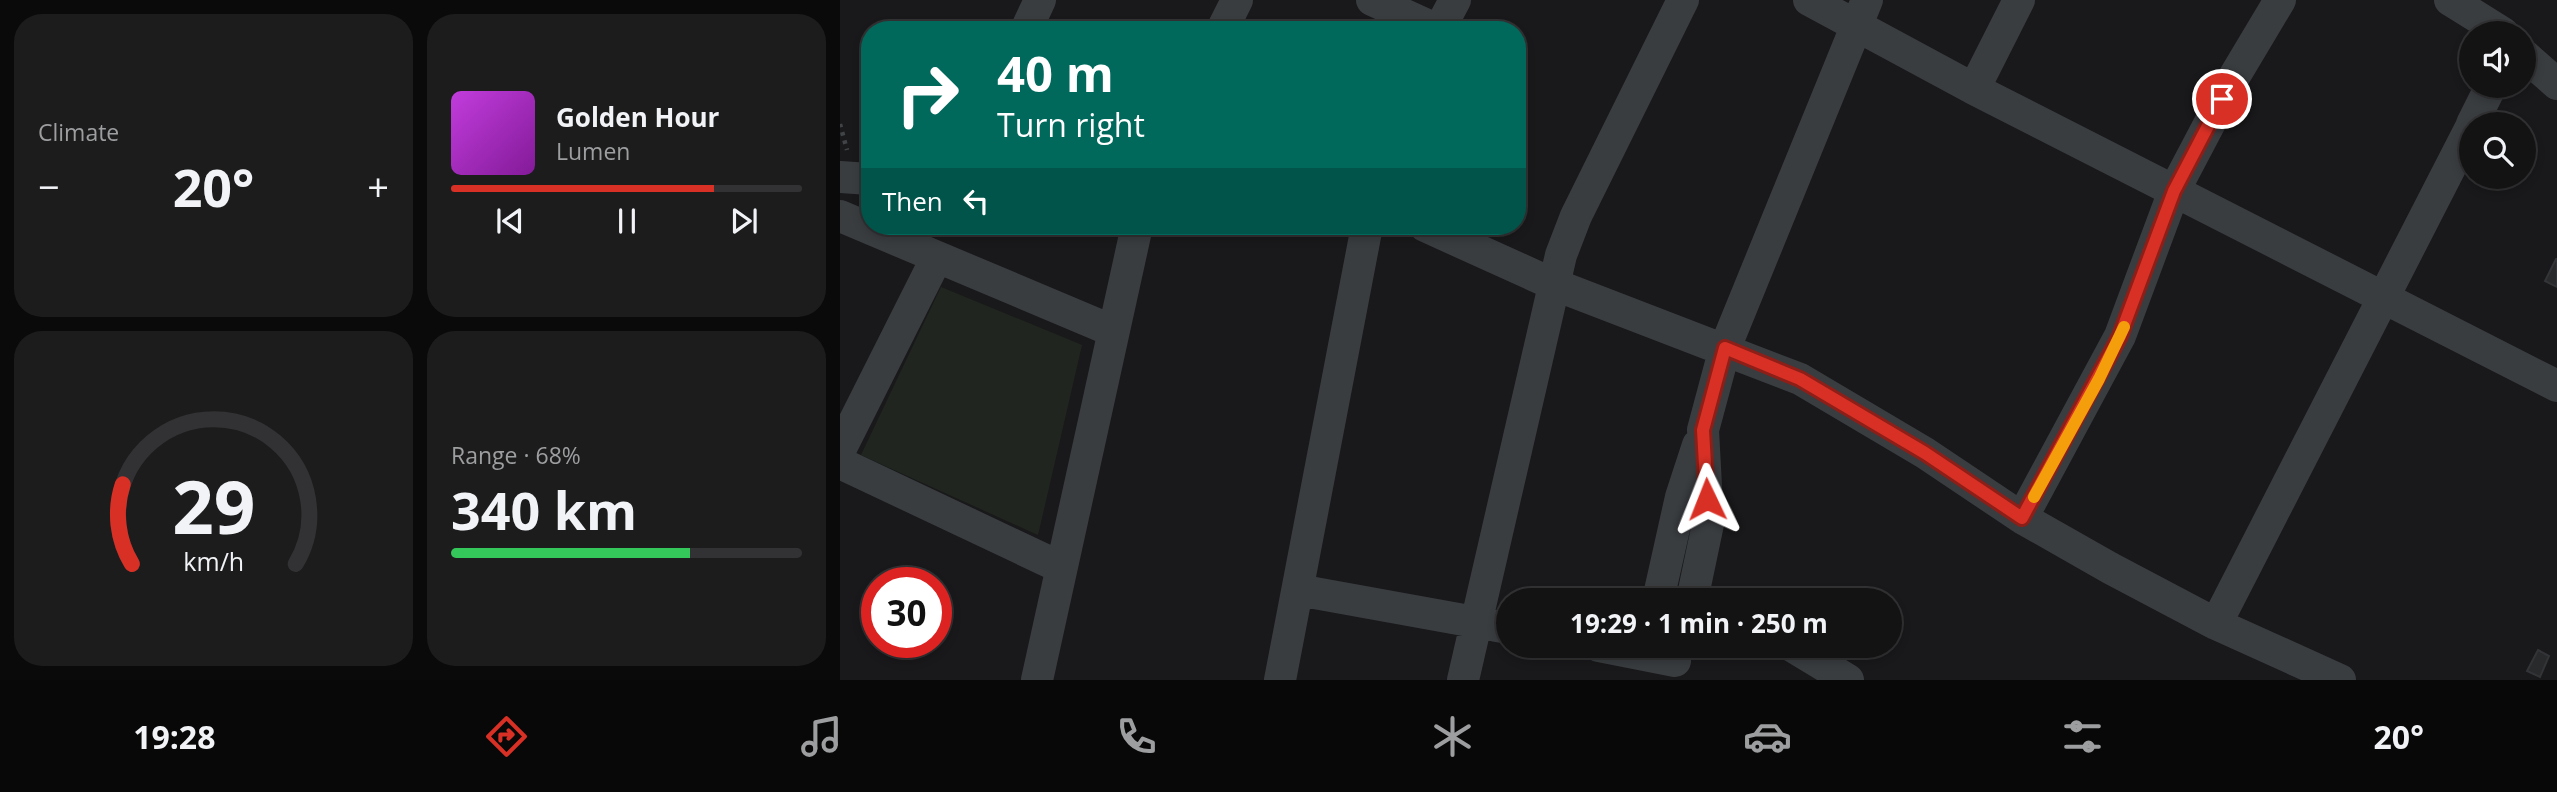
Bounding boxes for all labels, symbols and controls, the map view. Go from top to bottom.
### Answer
map controls [2459,21,2536,189]
button: sound [2459,21,2536,98]
text: 40 m [997,40,1114,106]
icon: right [882,49,973,140]
pin [2192,69,2252,129]
icon: arrive [2203,80,2241,118]
text: Golden Hour [556,99,719,135]
text: Turn right [997,103,1145,146]
button: search [2459,112,2536,189]
text: Climate [38,116,119,148]
text: Lumen [556,135,630,167]
text: 20° [173,151,254,222]
text: − [38,160,60,212]
text: + [367,160,389,212]
icon: left [957,182,995,220]
text: Then [882,183,943,219]
icon: previous [491,202,529,240]
icon: pause [608,202,646,240]
icon: next [725,202,763,240]
text: Range · 68% [451,439,581,471]
text: 29 [172,457,255,556]
position arrow [1670,462,1744,536]
text: 340 km [451,474,637,545]
text: km/h [183,544,244,578]
speed limit sign: 30 [861,567,952,658]
text: 19:29 · 1 min · 250 m [1570,605,1828,641]
icon: directions [482,712,531,761]
icon: music [797,712,846,761]
icon: phone [1112,712,1161,761]
icon: climate [1428,712,1477,761]
icon: car [1743,712,1792,761]
icon: filters [2058,712,2107,761]
text: 19:28 [133,715,215,758]
text: 20° [2374,715,2424,758]

